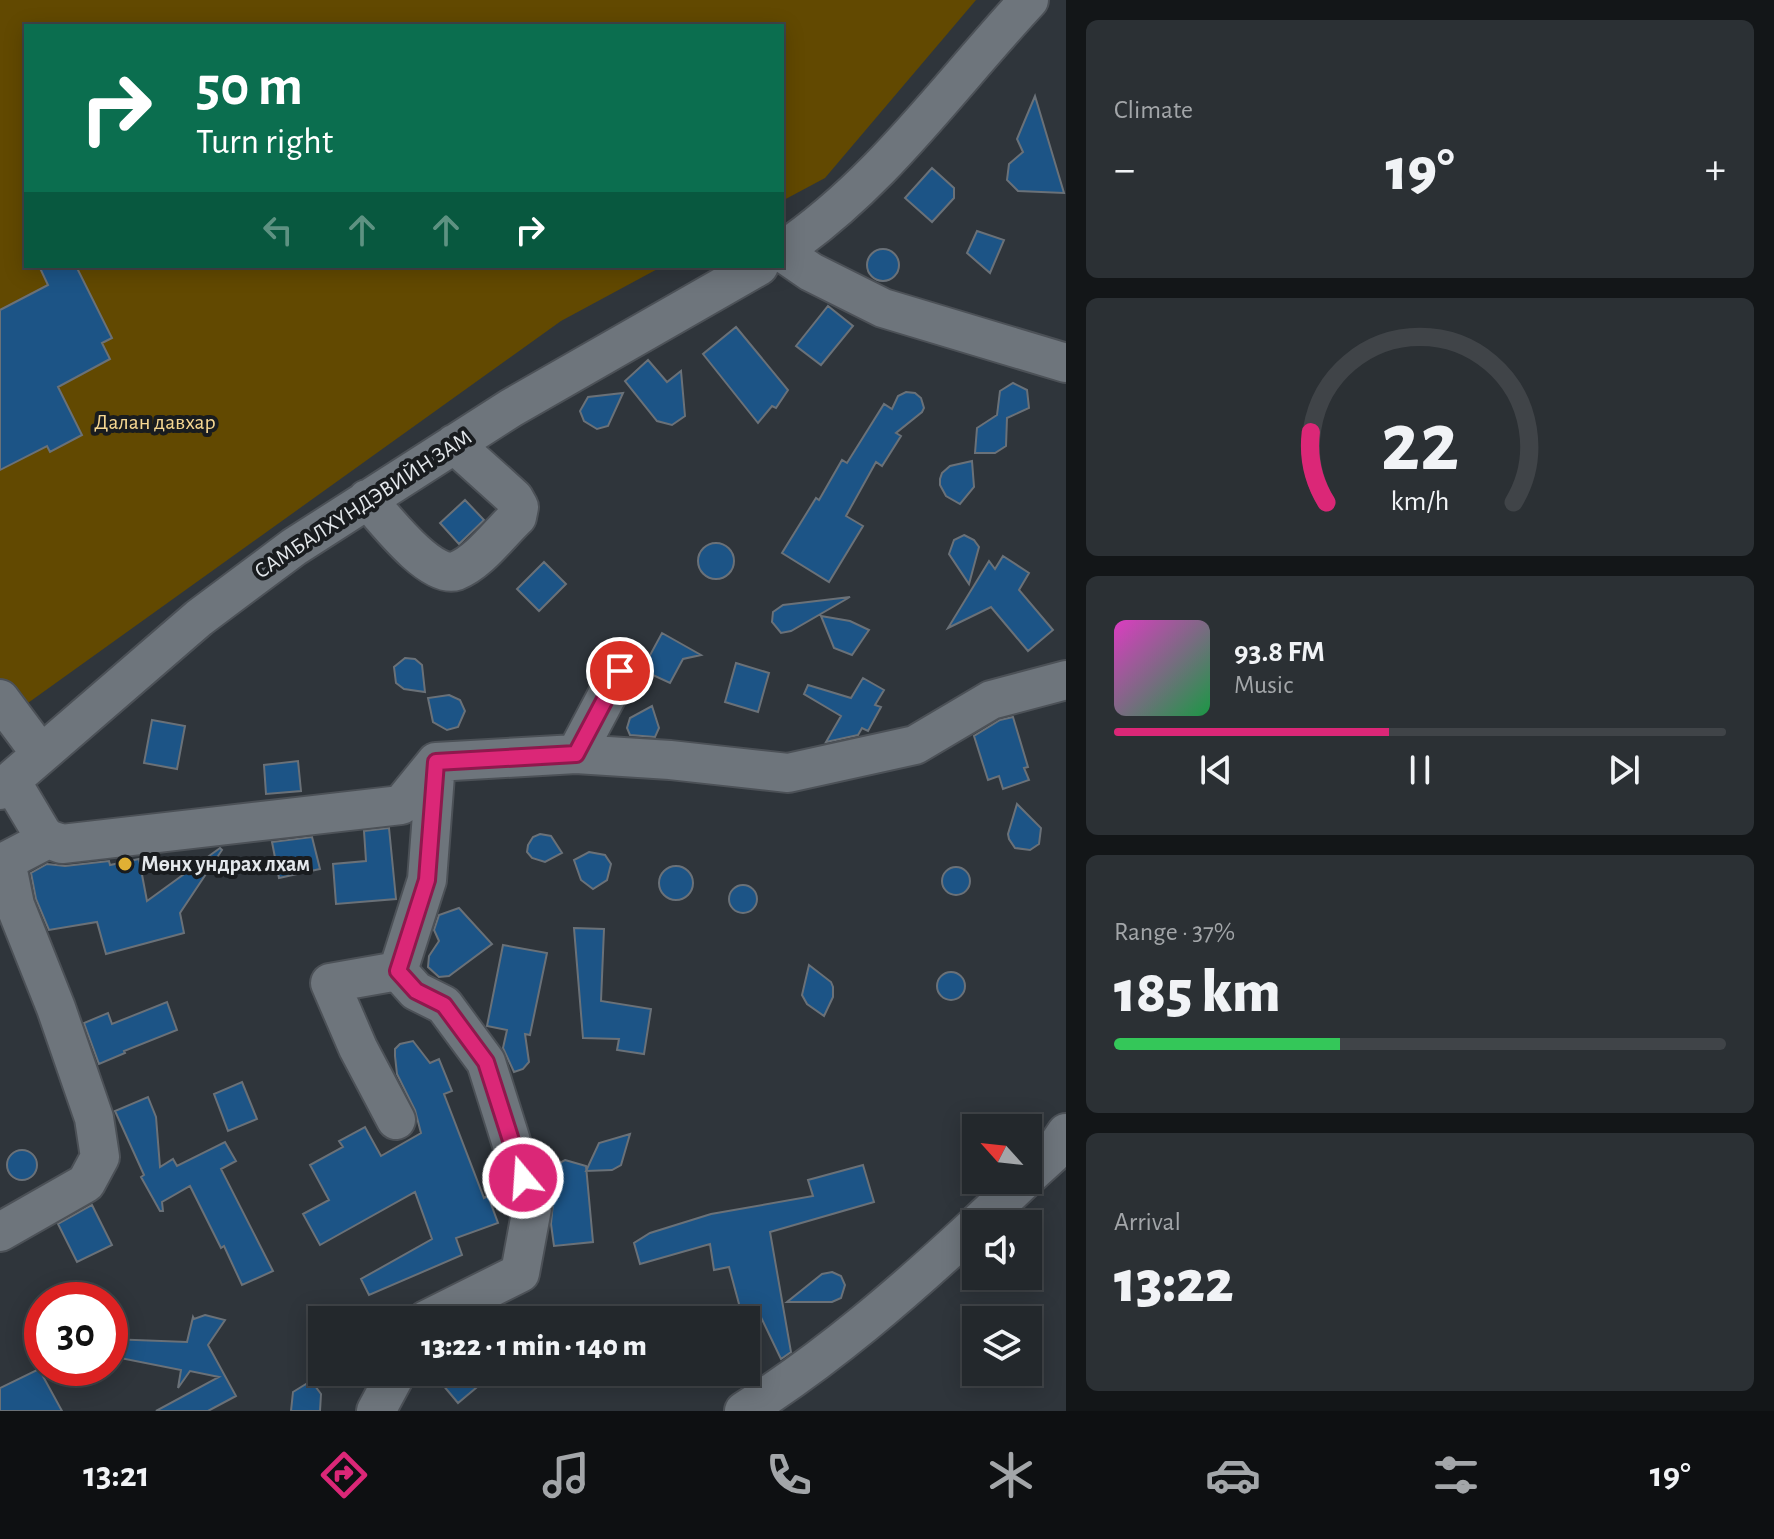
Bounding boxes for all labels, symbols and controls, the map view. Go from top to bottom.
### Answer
icon: right [64,56,168,160]
text: 50 m [196,59,303,115]
text: Climate [1114,97,1193,123]
text: Turn right [196,124,333,160]
text: 19° [1386,141,1454,201]
text: − [1114,148,1135,192]
text: + [1705,148,1726,192]
icon: left [256,208,300,252]
icon: ahead [340,208,384,252]
icon: ahead [424,208,468,252]
icon: right [508,208,552,252]
text: 22 [1381,402,1459,486]
park label: Далан давхар [94,411,216,433]
street label: САМБАЛХҮНДЭВИЙН ЗАМ [250,425,476,583]
text: km/h [1391,487,1449,516]
pin [586,637,654,705]
text: 93.8 FM [1234,637,1325,667]
icon: arrive [598,649,642,693]
text: Music [1234,672,1293,698]
icon: previous [1194,748,1238,792]
icon: pause [1398,748,1442,792]
icon: next [1602,748,1646,792]
place label: Мөнх ундрах лхам [141,853,310,876]
marker: Мөнх ундрах лхам [116,855,134,873]
text: Range · 37% [1114,919,1235,945]
text: 185 km [1114,963,1281,1023]
north arrow [962,1114,1042,1194]
map controls [962,1114,1042,1386]
position arrow [481,1136,565,1220]
text: Arrival [1114,1209,1181,1235]
button: sound [962,1210,1042,1290]
text: 13:22 [1114,1253,1234,1313]
speed limit sign: 30 [24,1282,128,1386]
button: layers [962,1306,1042,1386]
text: 13:22 · 1 min · 140 m [421,1331,647,1361]
icon: directions [316,1447,372,1503]
icon: music [538,1447,594,1503]
icon: phone [761,1447,817,1503]
icon: climate [983,1447,1039,1503]
icon: car [1205,1447,1261,1503]
icon: filters [1428,1447,1484,1503]
text: 13:21 [83,1457,150,1493]
text: 19° [1650,1457,1691,1493]

